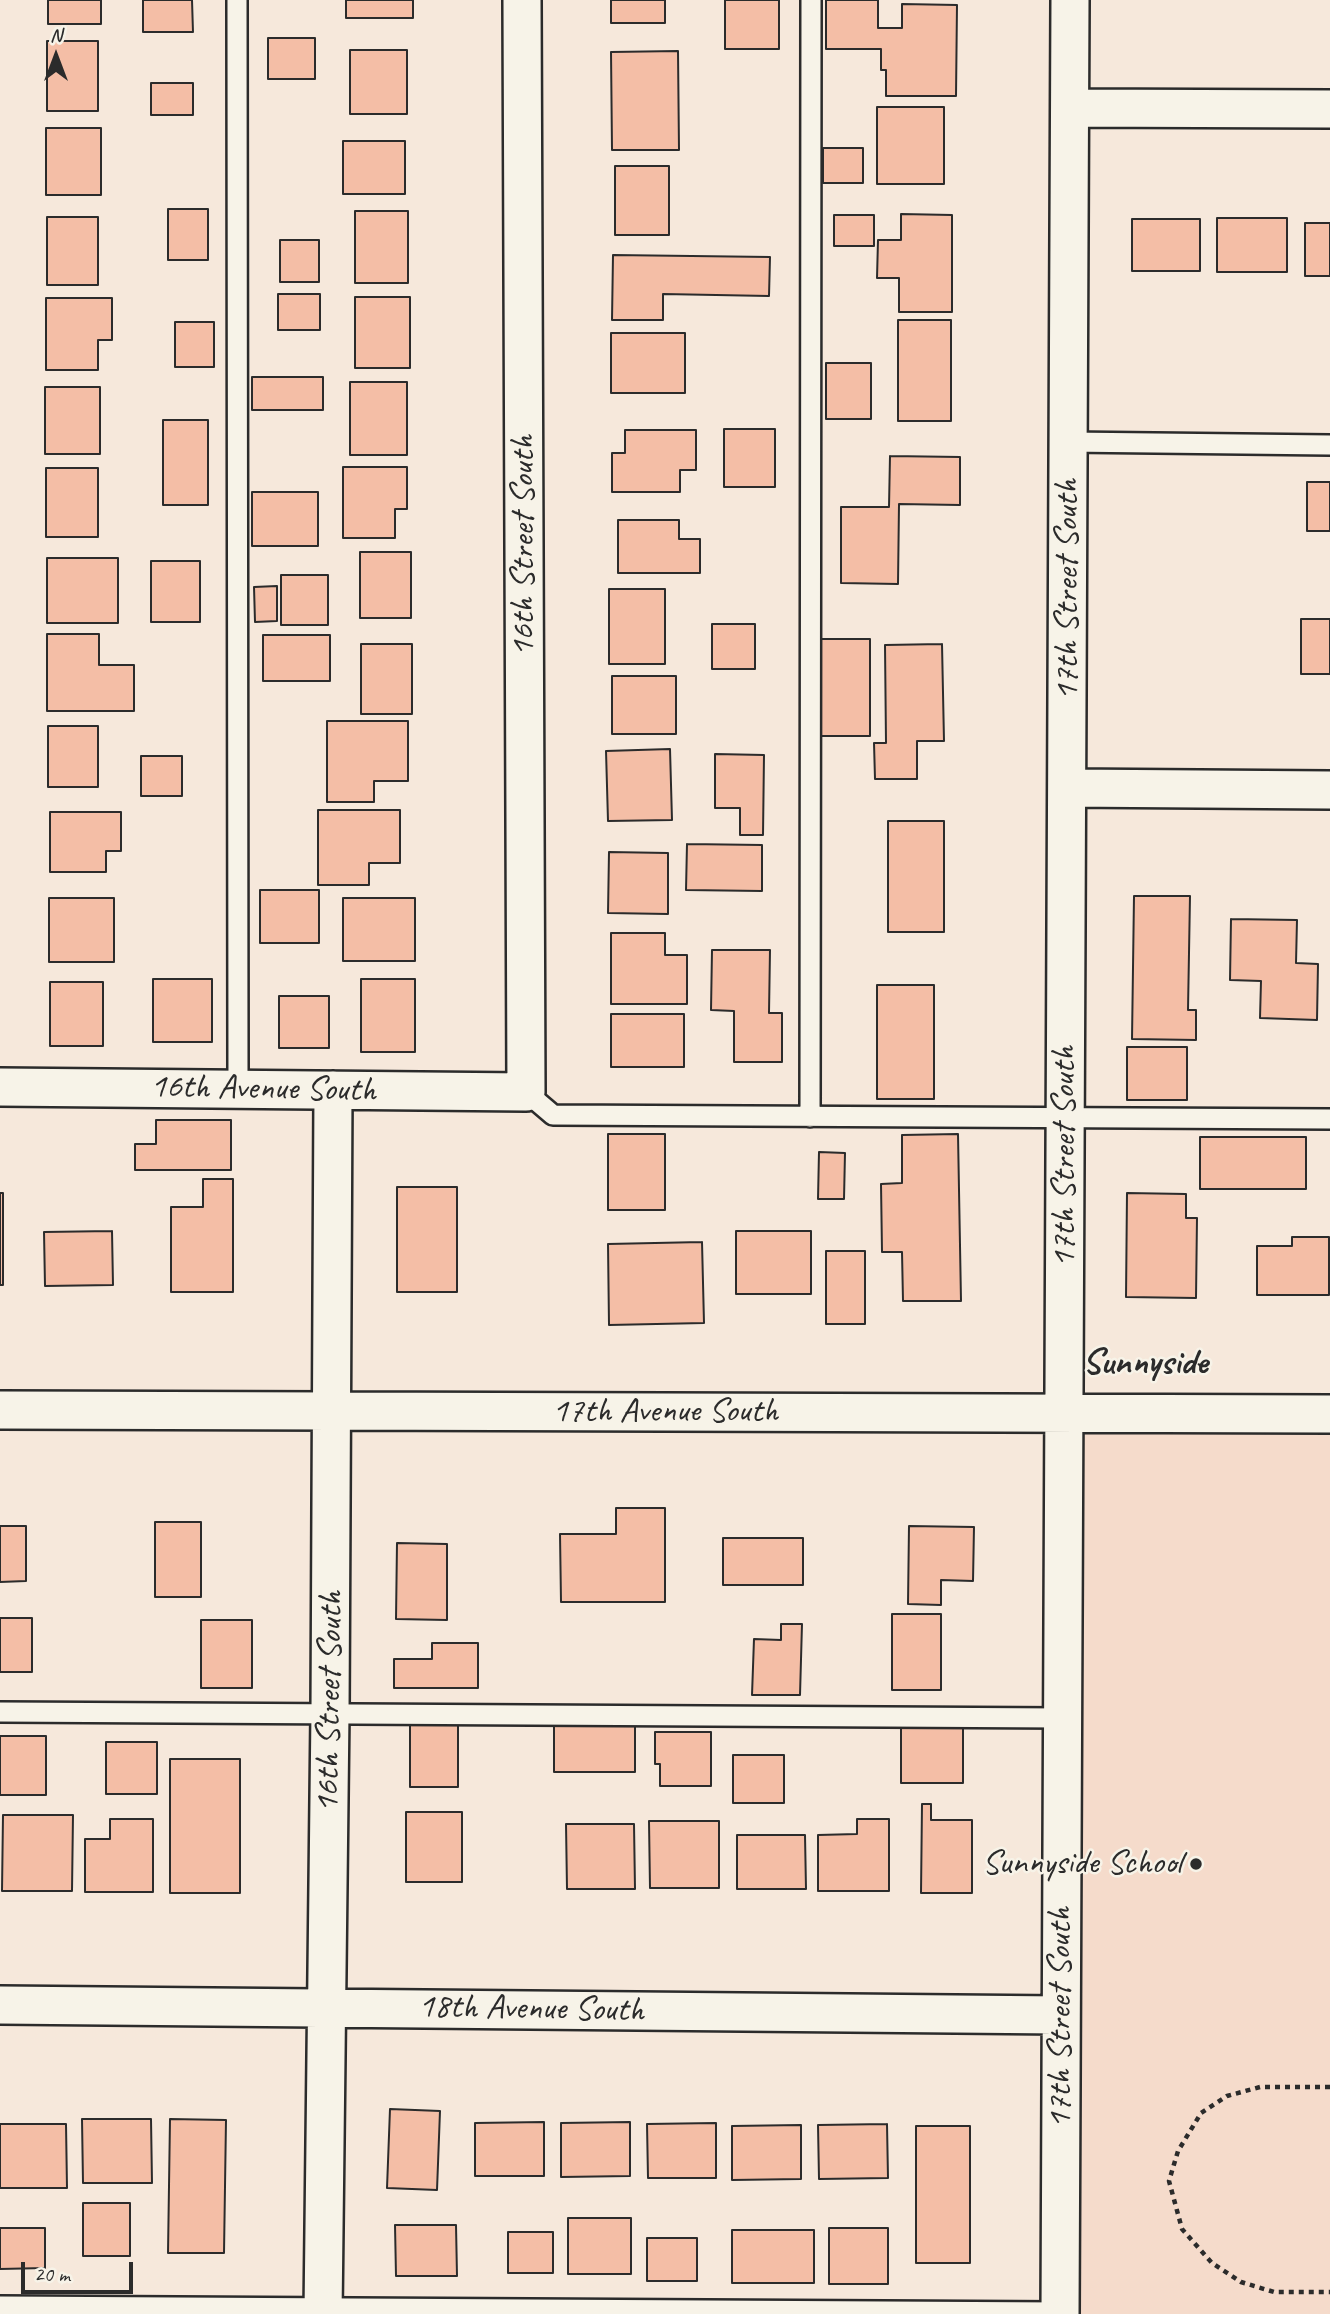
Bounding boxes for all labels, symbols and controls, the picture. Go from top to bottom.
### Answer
north arrow [21,21,91,91]
text: N [50,23,62,47]
street label: 16th Street South [503,435,545,657]
street label: 17th Street South [1047,479,1089,701]
street label: 17th Street South [1044,1046,1086,1268]
street label: 16th Avenue South [150,1066,376,1112]
district label: Sunnyside [1082,1341,1208,1385]
street label: 17th Avenue South [552,1391,778,1433]
street label: 16th Street South [307,1591,353,1813]
place label: Sunnyside School [982,1843,1182,1885]
marker: Sunnyside School [1188,1856,1204,1872]
street label: 17th Street South [1040,1907,1082,2129]
street label: 18th Avenue South [418,1986,644,2032]
scale bar [24,2248,136,2292]
text: 20 m [34,2261,70,2287]

